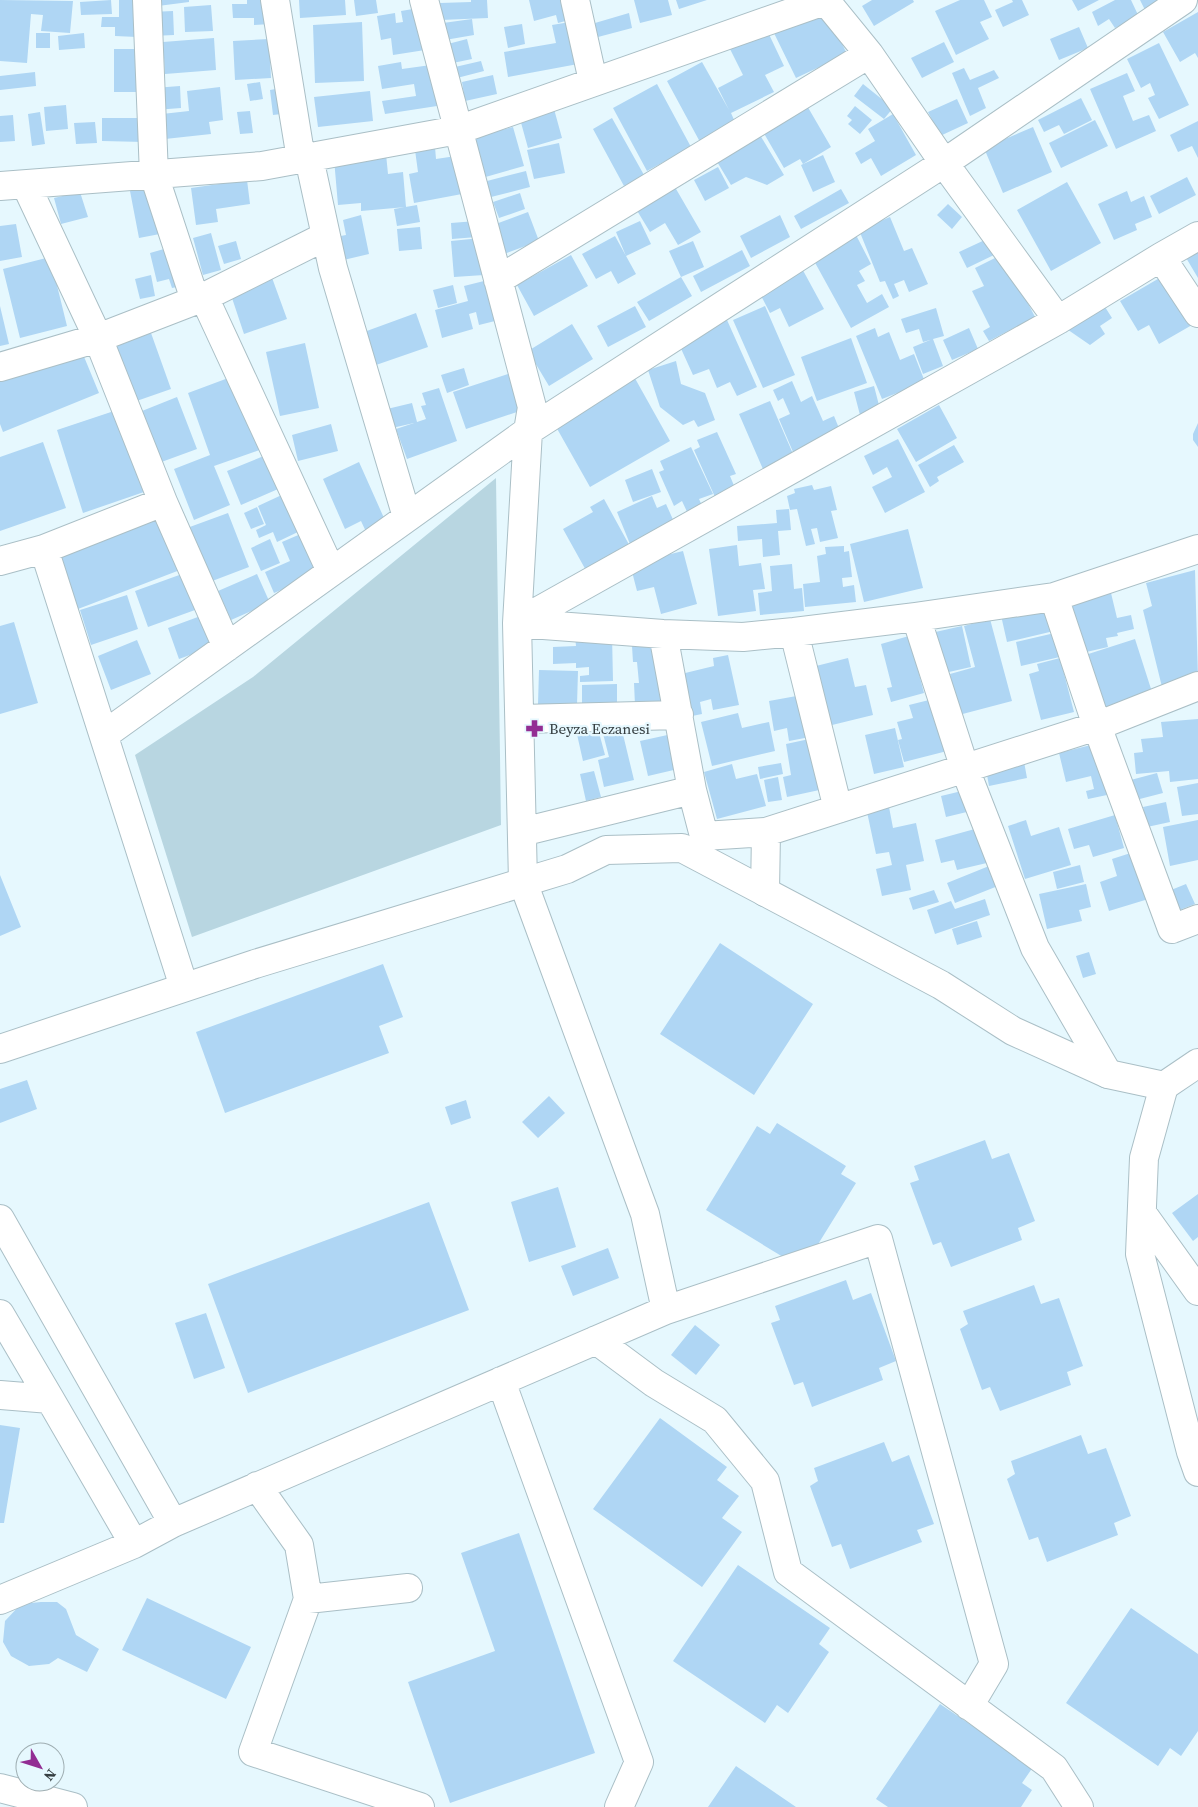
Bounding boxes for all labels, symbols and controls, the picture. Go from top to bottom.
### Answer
place label: Beyza Eczanesi [549,718,650,739]
pharmacy icon: Beyza Eczanesi [525,719,545,739]
north arrow [15,1742,65,1792]
text: N [39,1765,61,1785]

